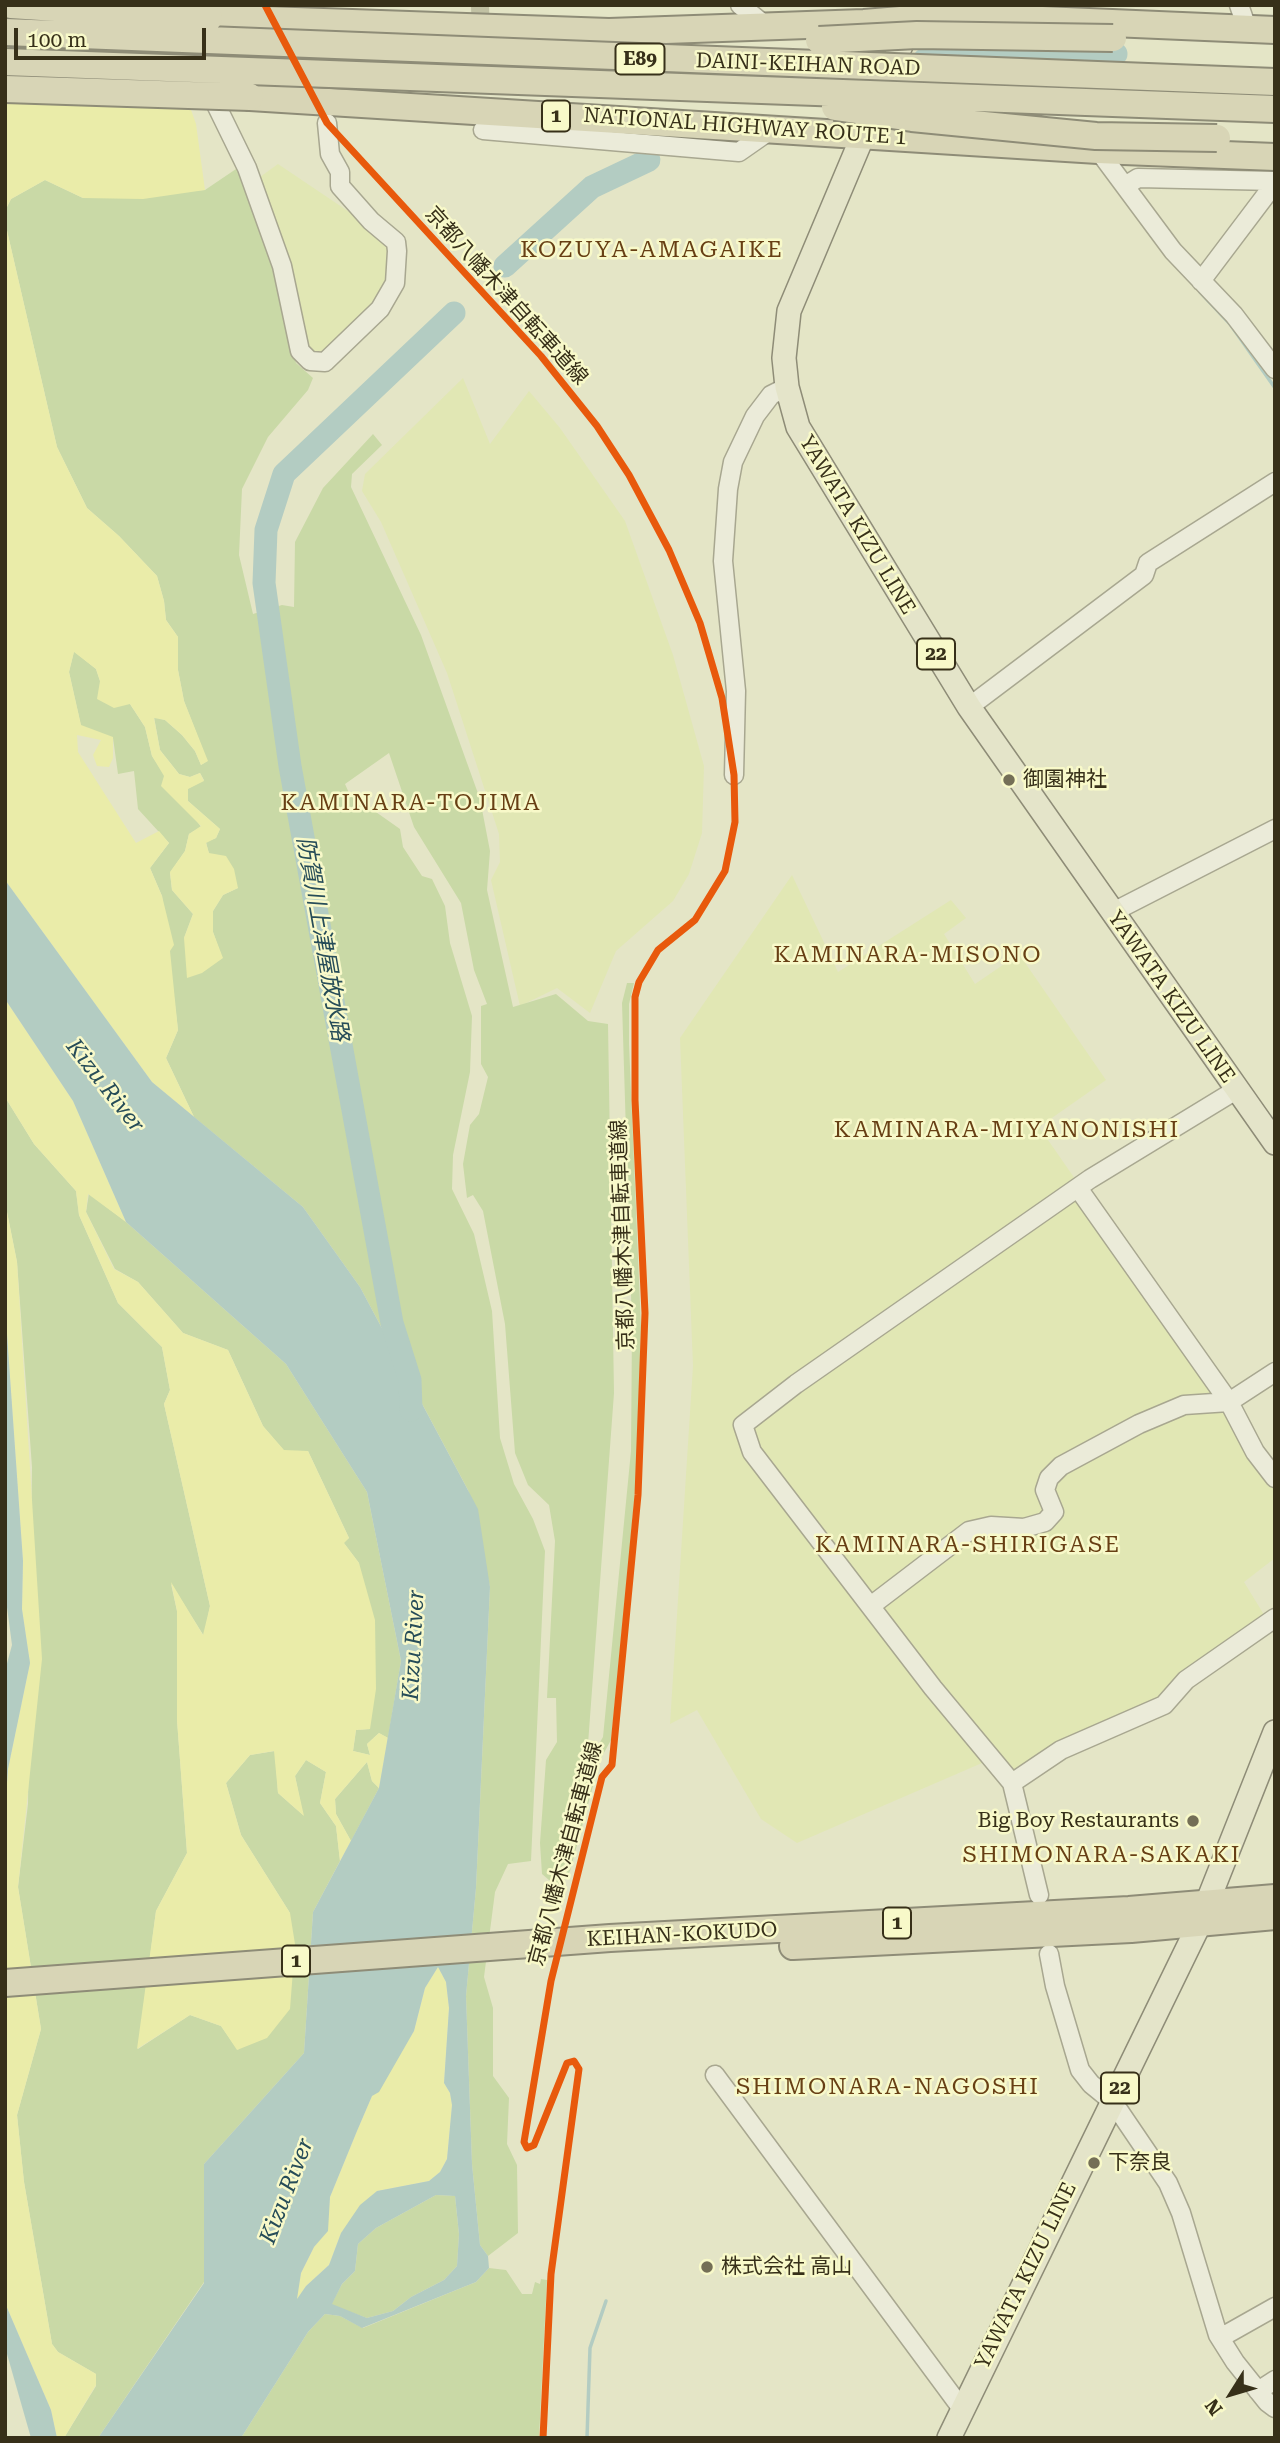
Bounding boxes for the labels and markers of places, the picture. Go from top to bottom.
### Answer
place label: 御園神社 [1023,767,1107,793]
marker: 御園神社 [1001,772,1017,788]
place label: Big Boy Restaurants [978,1808,1179,1834]
marker: Big Boy Restaurants [1185,1813,1201,1829]
place label: 下奈良 [1108,2150,1171,2176]
marker: 下奈良 [1086,2155,1102,2171]
place label: 株式会社 高山 [721,2254,852,2280]
marker: 株式会社 高山 [699,2259,715,2275]

